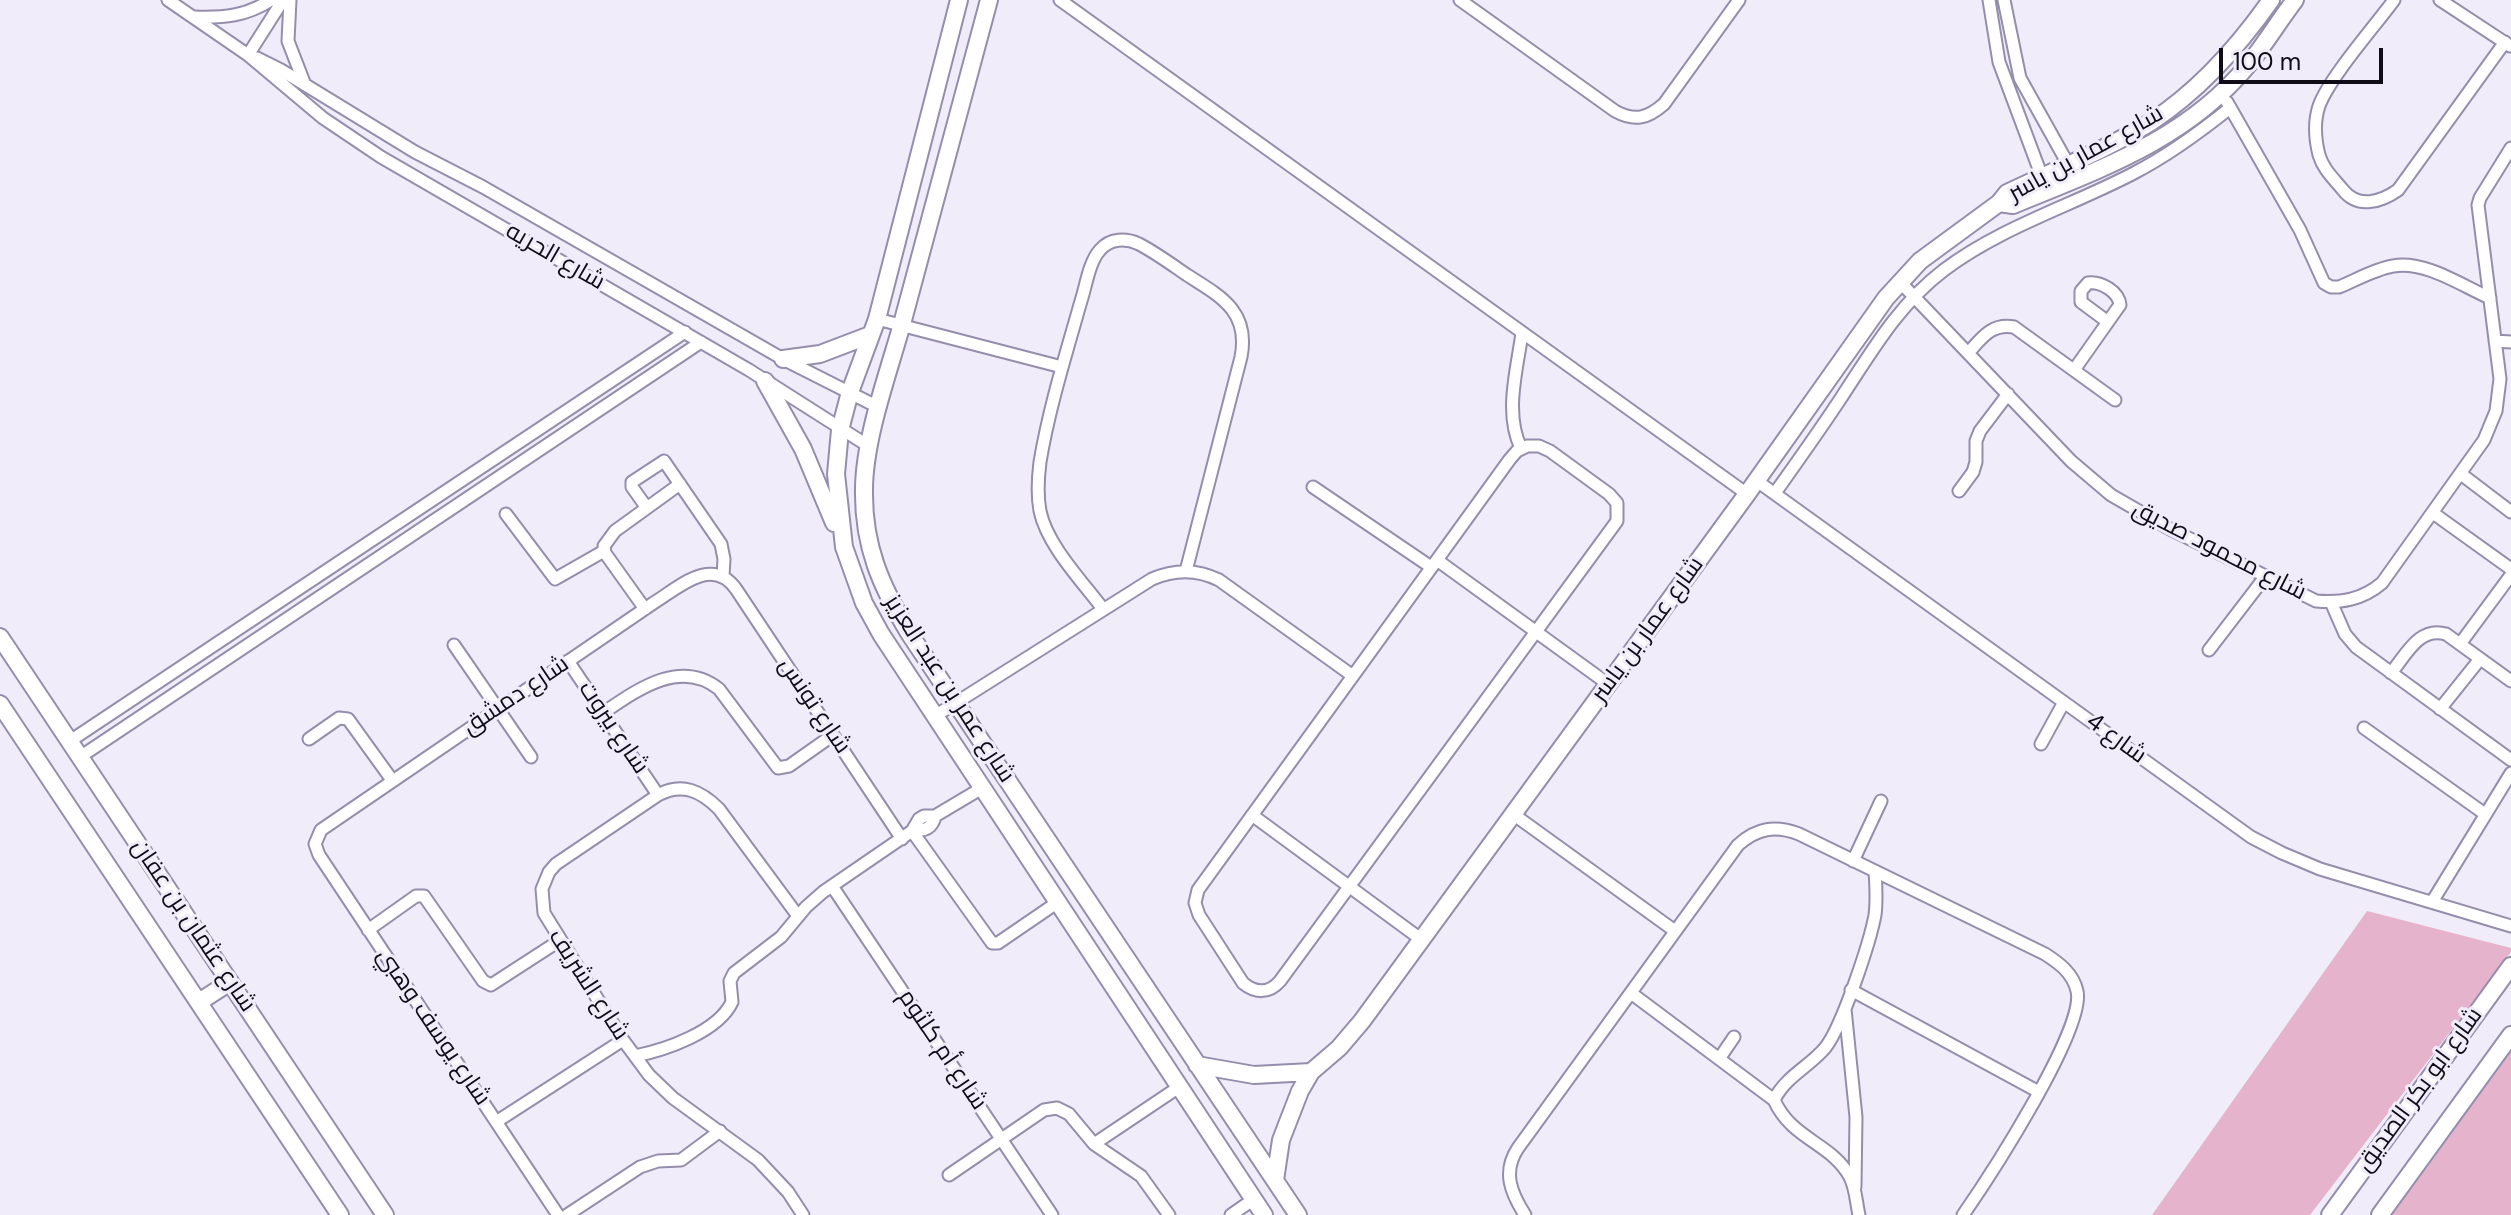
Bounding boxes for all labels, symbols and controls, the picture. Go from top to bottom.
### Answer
scale bar [2223,32,2387,82]
text: 100 m [2233,46,2301,77]
street label: شارع عمار بن ياسر [2003,100,2169,208]
street label: شارع الحريه [500,217,610,297]
street label: شارع محمود صديق [2127,495,2311,607]
street label: شارع عمار بن ياسر [1586,552,1710,708]
street label: شارع عمر بن عبد العزيز [878,590,1020,788]
street label: شارع دمشق [457,650,575,742]
street label: شارع تونس [771,653,857,759]
street label: شارع بيروت [572,676,654,780]
street label: شارع 4 [2080,708,2152,770]
street label: شارع عثمان بن عفان [125,834,261,1018]
street label: شارع الشريف [541,924,635,1046]
street label: شارع يوسف وهبي [370,943,496,1111]
street label: شارع أم كلثوم [891,984,993,1116]
street label: شارع ابو بكر الصديق [2351,1002,2489,1178]

